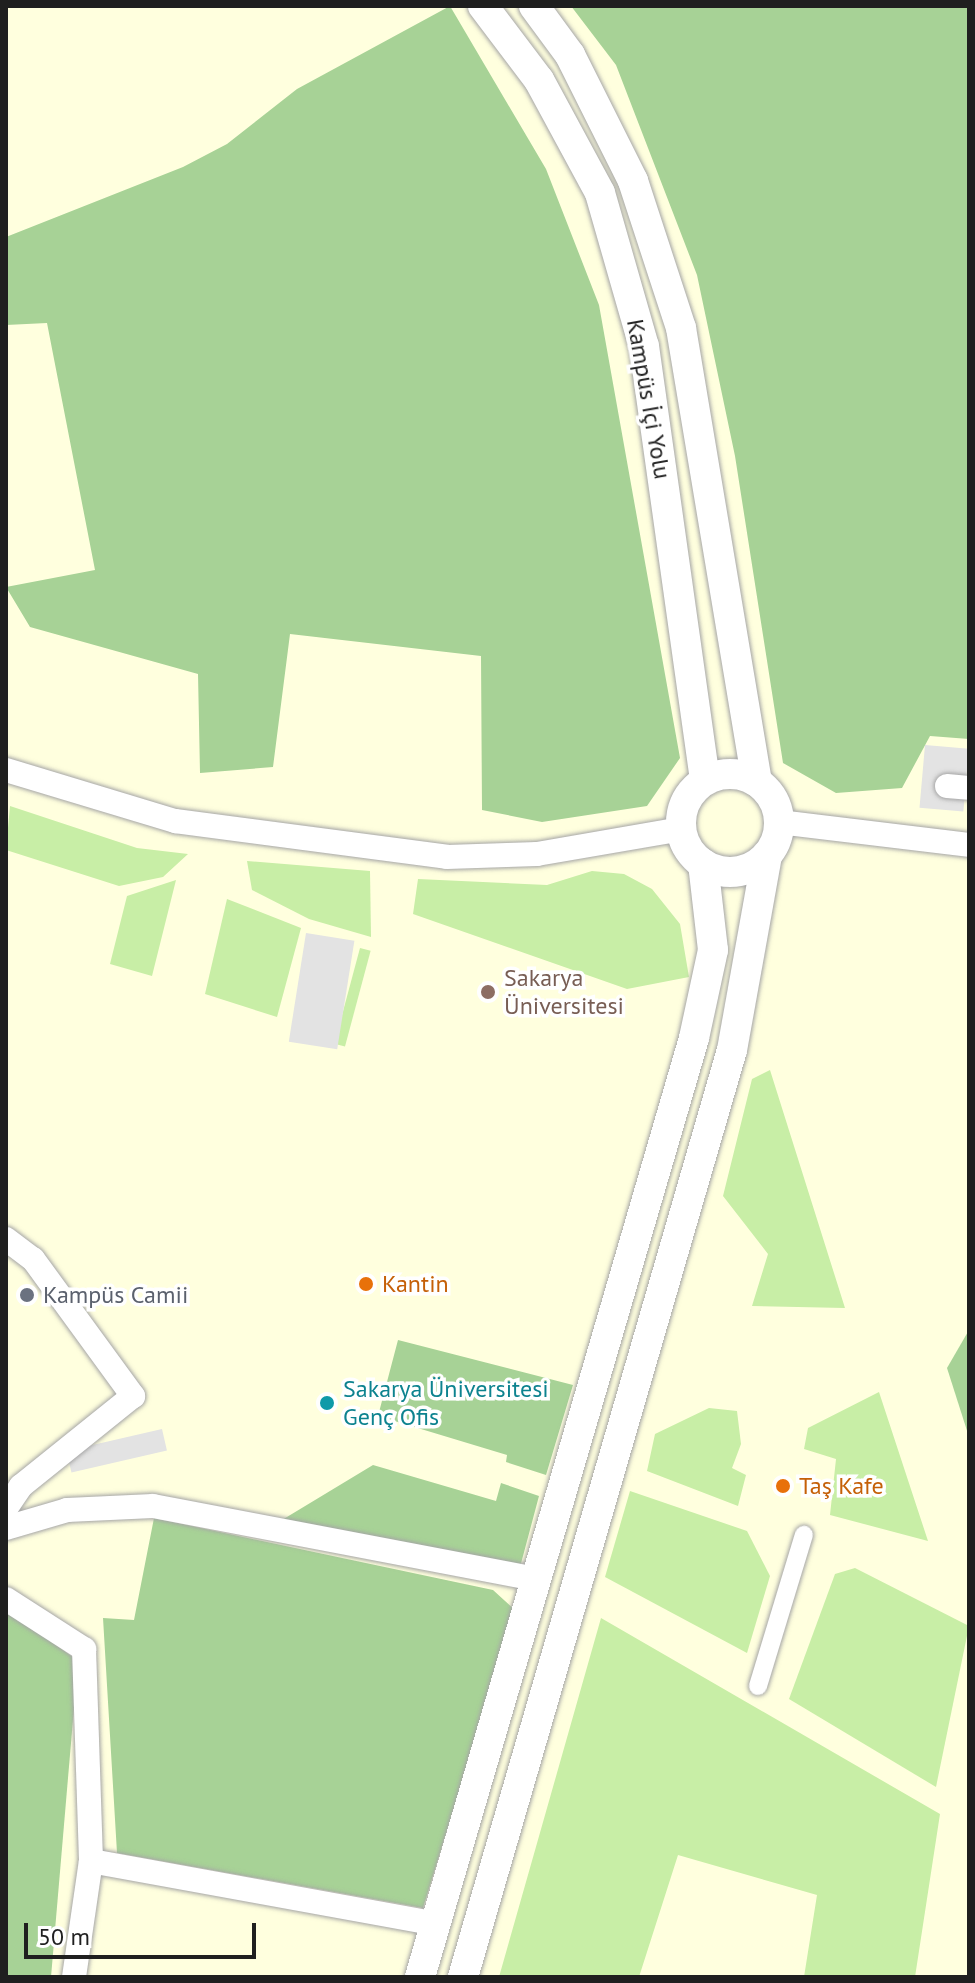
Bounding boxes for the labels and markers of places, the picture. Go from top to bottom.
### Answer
place label: Sakarya Üniversitesi [504,964,624,1020]
marker: Sakarya Üniversitesi [479,983,497,1001]
place label: Kantin [382,1270,449,1298]
marker: Kantin [357,1275,375,1293]
place label: Kampüs Camii [43,1281,188,1309]
marker: Kampüs Camii [18,1286,36,1304]
place label: Sakarya Üniversitesi Genç Ofis [343,1375,549,1431]
marker: Sakarya Üniversitesi Genç Ofis [318,1394,336,1412]
place label: Taş Kafe [799,1472,884,1500]
marker: Taş Kafe [774,1477,792,1495]

